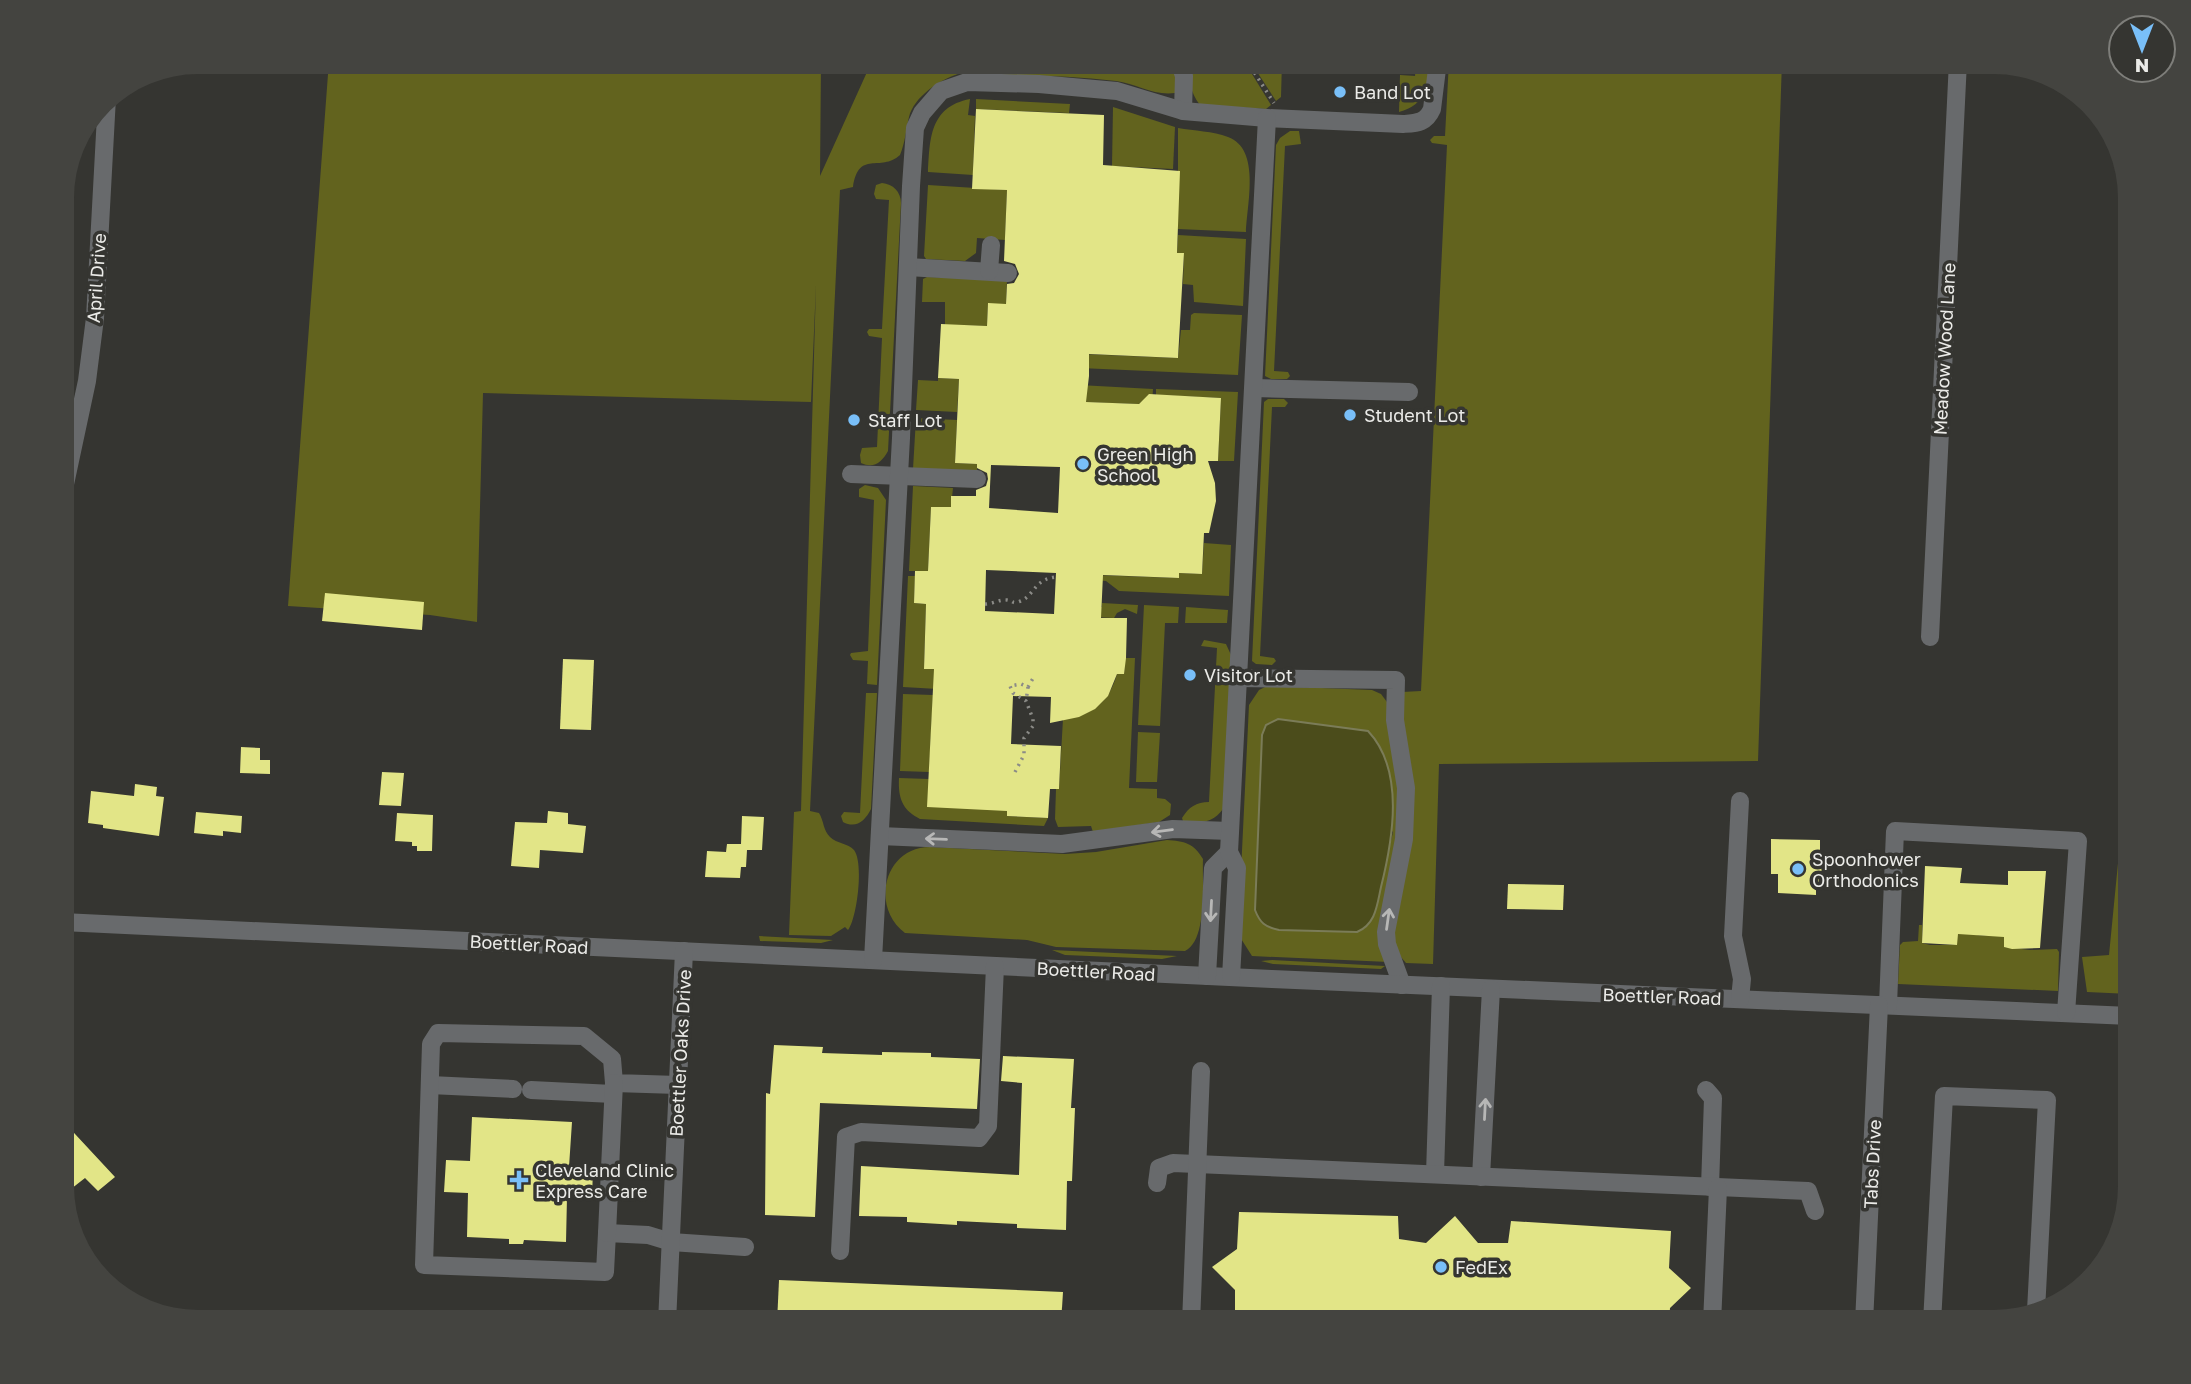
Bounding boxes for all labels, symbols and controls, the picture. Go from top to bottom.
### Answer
north arrow [2107,14,2177,84]
text: N [2135,55,2149,78]
place label: Band Lot [1354,81,1431,103]
marker: Band Lot [1332,84,1348,100]
street label: April Drive [82,232,110,324]
street label: Meadow Wood Lane [1928,262,1960,436]
place label: Student Lot [1364,404,1465,426]
marker: Student Lot [1342,407,1358,423]
place label: Staff Lot [868,409,942,431]
marker: Staff Lot [846,412,862,428]
place label: Green High School [1097,443,1194,486]
marker: Green High School [1075,456,1091,472]
place label: Visitor Lot [1204,664,1293,686]
marker: Visitor Lot [1182,667,1198,683]
one-way arrow [1151,825,1174,838]
one-way arrow [925,832,948,845]
place label: Spoonhower Orthodonics [1812,848,1921,891]
marker: Spoonhower Orthodonics [1790,861,1806,877]
one-way arrow [1204,899,1217,922]
one-way arrow [1381,909,1394,931]
street label: Boettler Road [469,930,589,958]
street label: Boettler Road [1036,957,1156,985]
street label: Boettler Oaks Drive [665,969,695,1137]
street label: Boettler Road [1602,983,1722,1009]
one-way arrow [1478,1098,1491,1121]
street label: Tabs Drive [1859,1119,1885,1209]
place label: Cleveland Clinic Express Care [535,1159,674,1202]
marker: Cleveland Clinic Express Care [509,1170,529,1190]
place label: FedEx [1455,1256,1508,1278]
marker: FedEx [1433,1259,1449,1275]

